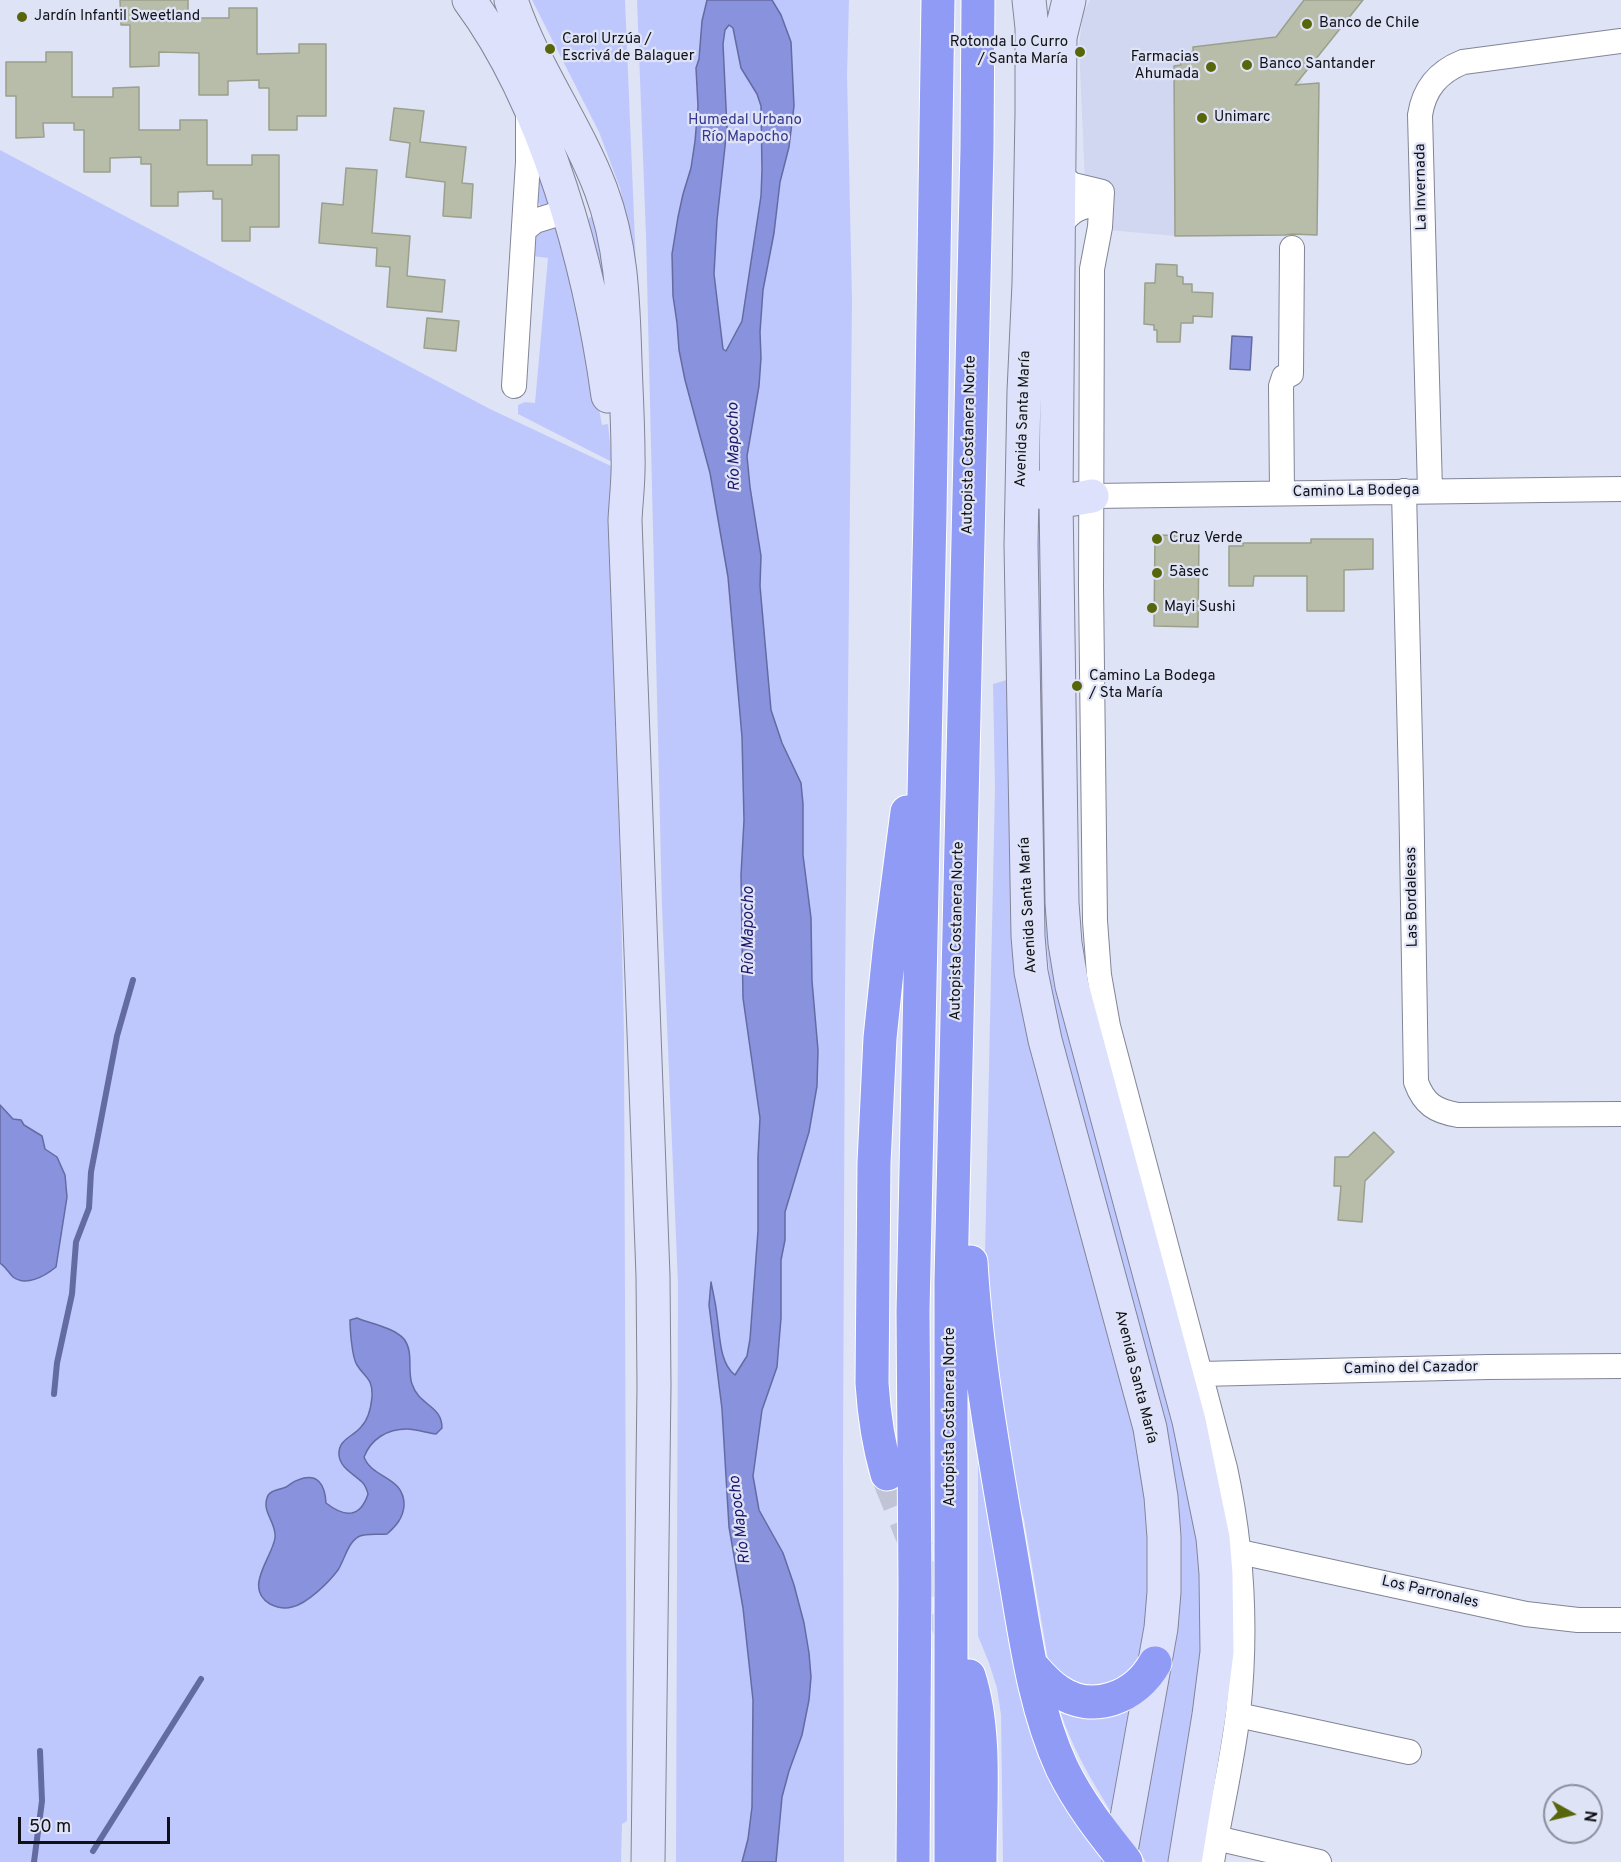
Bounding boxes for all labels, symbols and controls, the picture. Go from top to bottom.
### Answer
place label: Jardín Infantil Sweetland [34,8,200,26]
marker: Jardín Infantil Sweetland [15,10,29,24]
place label: Banco de Chile [1319,15,1419,33]
marker: Banco de Chile [1300,17,1314,31]
place label: Carol Urzúa / Escrivá de Balaguer [562,31,695,66]
place label: Rotonda Lo Curro / Santa María [950,34,1068,69]
marker: Carol Urzúa / Escrivá de Balaguer [543,42,557,56]
marker: Rotonda Lo Curro / Santa María [1073,45,1087,59]
place label: Farmacias Ahumada [1131,49,1199,84]
place label: Banco Santander [1259,56,1375,74]
marker: Banco Santander [1240,58,1254,72]
marker: Farmacias Ahumada [1204,60,1218,74]
place label: Unimarc [1214,109,1270,127]
marker: Unimarc [1195,111,1209,125]
park label: Humedal Urbano Río Mapocho [688,112,802,147]
street label: La Invernada [1412,143,1432,231]
street label: Avenida Santa María [1013,350,1035,488]
street label: Autopista Costanera Norte [959,355,981,535]
water label: Río Mapocho [725,402,745,492]
street label: Camino La Bodega [1293,482,1419,502]
place label: Cruz Verde [1169,530,1242,548]
marker: Cruz Verde [1150,532,1164,546]
place label: 5àsec [1169,564,1209,582]
marker: 5àsec [1150,566,1164,580]
place label: Mayi Sushi [1164,599,1235,617]
marker: Mayi Sushi [1145,601,1159,615]
place label: Camino La Bodega / Sta María [1089,668,1215,703]
marker: Camino La Bodega / Sta María [1070,679,1084,693]
street label: Avenida Santa María [1016,836,1042,974]
street label: Autopista Costanera Norte [947,841,969,1021]
street label: Las Bordalesas [1403,847,1423,947]
water label: Río Mapocho [740,887,760,975]
street label: Avenida Santa María [1110,1308,1160,1446]
street label: Autopista Costanera Norte [942,1327,960,1507]
street label: Camino del Cazador [1344,1359,1478,1379]
water label: Río Mapocho [726,1475,756,1565]
street label: Los Parronales [1380,1573,1480,1613]
north arrow [1543,1784,1603,1844]
scale bar [21,1805,172,1843]
text: N [1578,1809,1600,1823]
text: 50 m [29,1816,71,1839]

